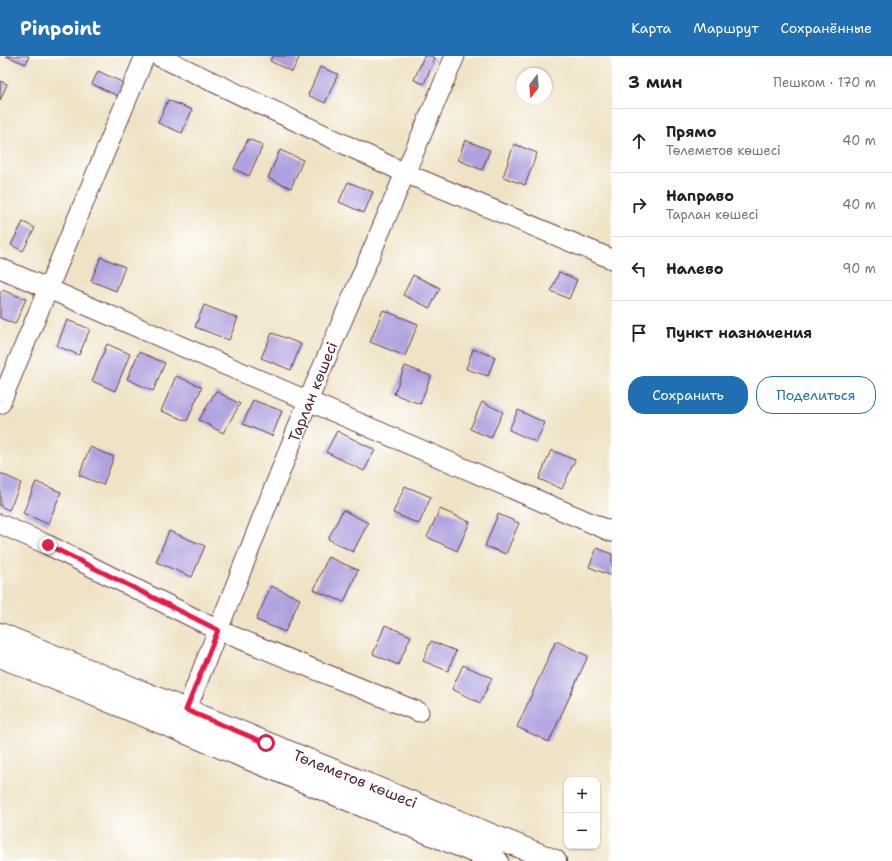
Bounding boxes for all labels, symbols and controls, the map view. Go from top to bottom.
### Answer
text: Pinpoint [20,16,101,41]
text: Карта [631,19,671,37]
text: Маршрут [693,19,759,37]
text: Сохранённые [781,19,872,37]
north arrow [516,68,552,104]
text: 3 мин [628,71,683,93]
text: Пешком · 170 m [773,74,876,91]
text: Прямо [666,122,716,142]
icon: ahead [628,130,650,152]
text: 40 m [842,132,876,149]
text: Төлеметов көшесі [666,142,781,159]
text: Направо [666,186,734,206]
icon: right [628,194,650,216]
text: 40 m [842,196,876,213]
text: Тарлан көшесі [666,206,758,223]
icon: left [628,258,650,280]
text: Налево [666,259,724,279]
text: 90 m [842,260,876,277]
icon: arrive [628,322,650,344]
text: Пункт назначения [666,323,812,343]
street label: Тарлан көшесі [284,339,342,445]
button: Сохранить [628,376,748,414]
button: Поделиться [756,376,876,414]
route end [39,536,57,554]
route start [257,734,275,752]
street label: Төлеметов көшесі [290,745,420,813]
map controls [564,777,600,849]
button: + [564,777,600,813]
button: − [564,813,600,849]

